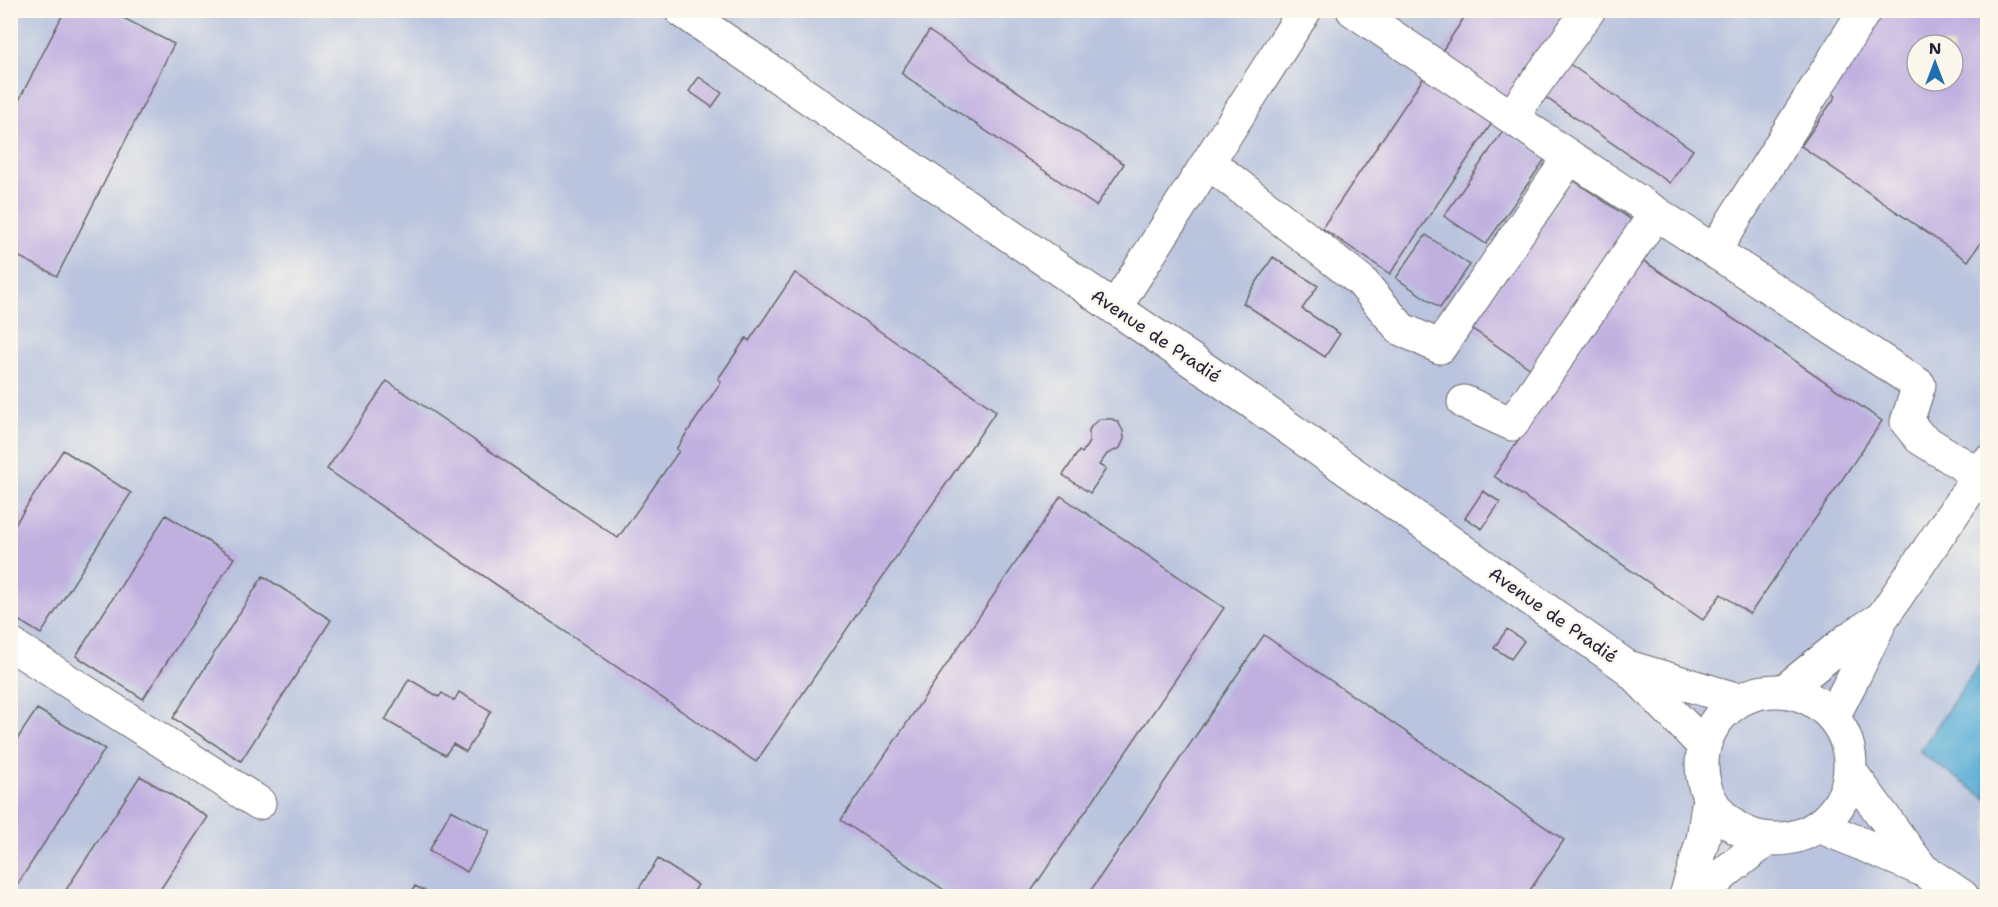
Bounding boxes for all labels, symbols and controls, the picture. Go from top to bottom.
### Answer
north arrow [1905,33,1965,93]
text: N [1929,38,1941,59]
street label: Avenue de Pradié [1086,284,1226,388]
street label: Avenue de Pradié [1484,562,1622,668]

